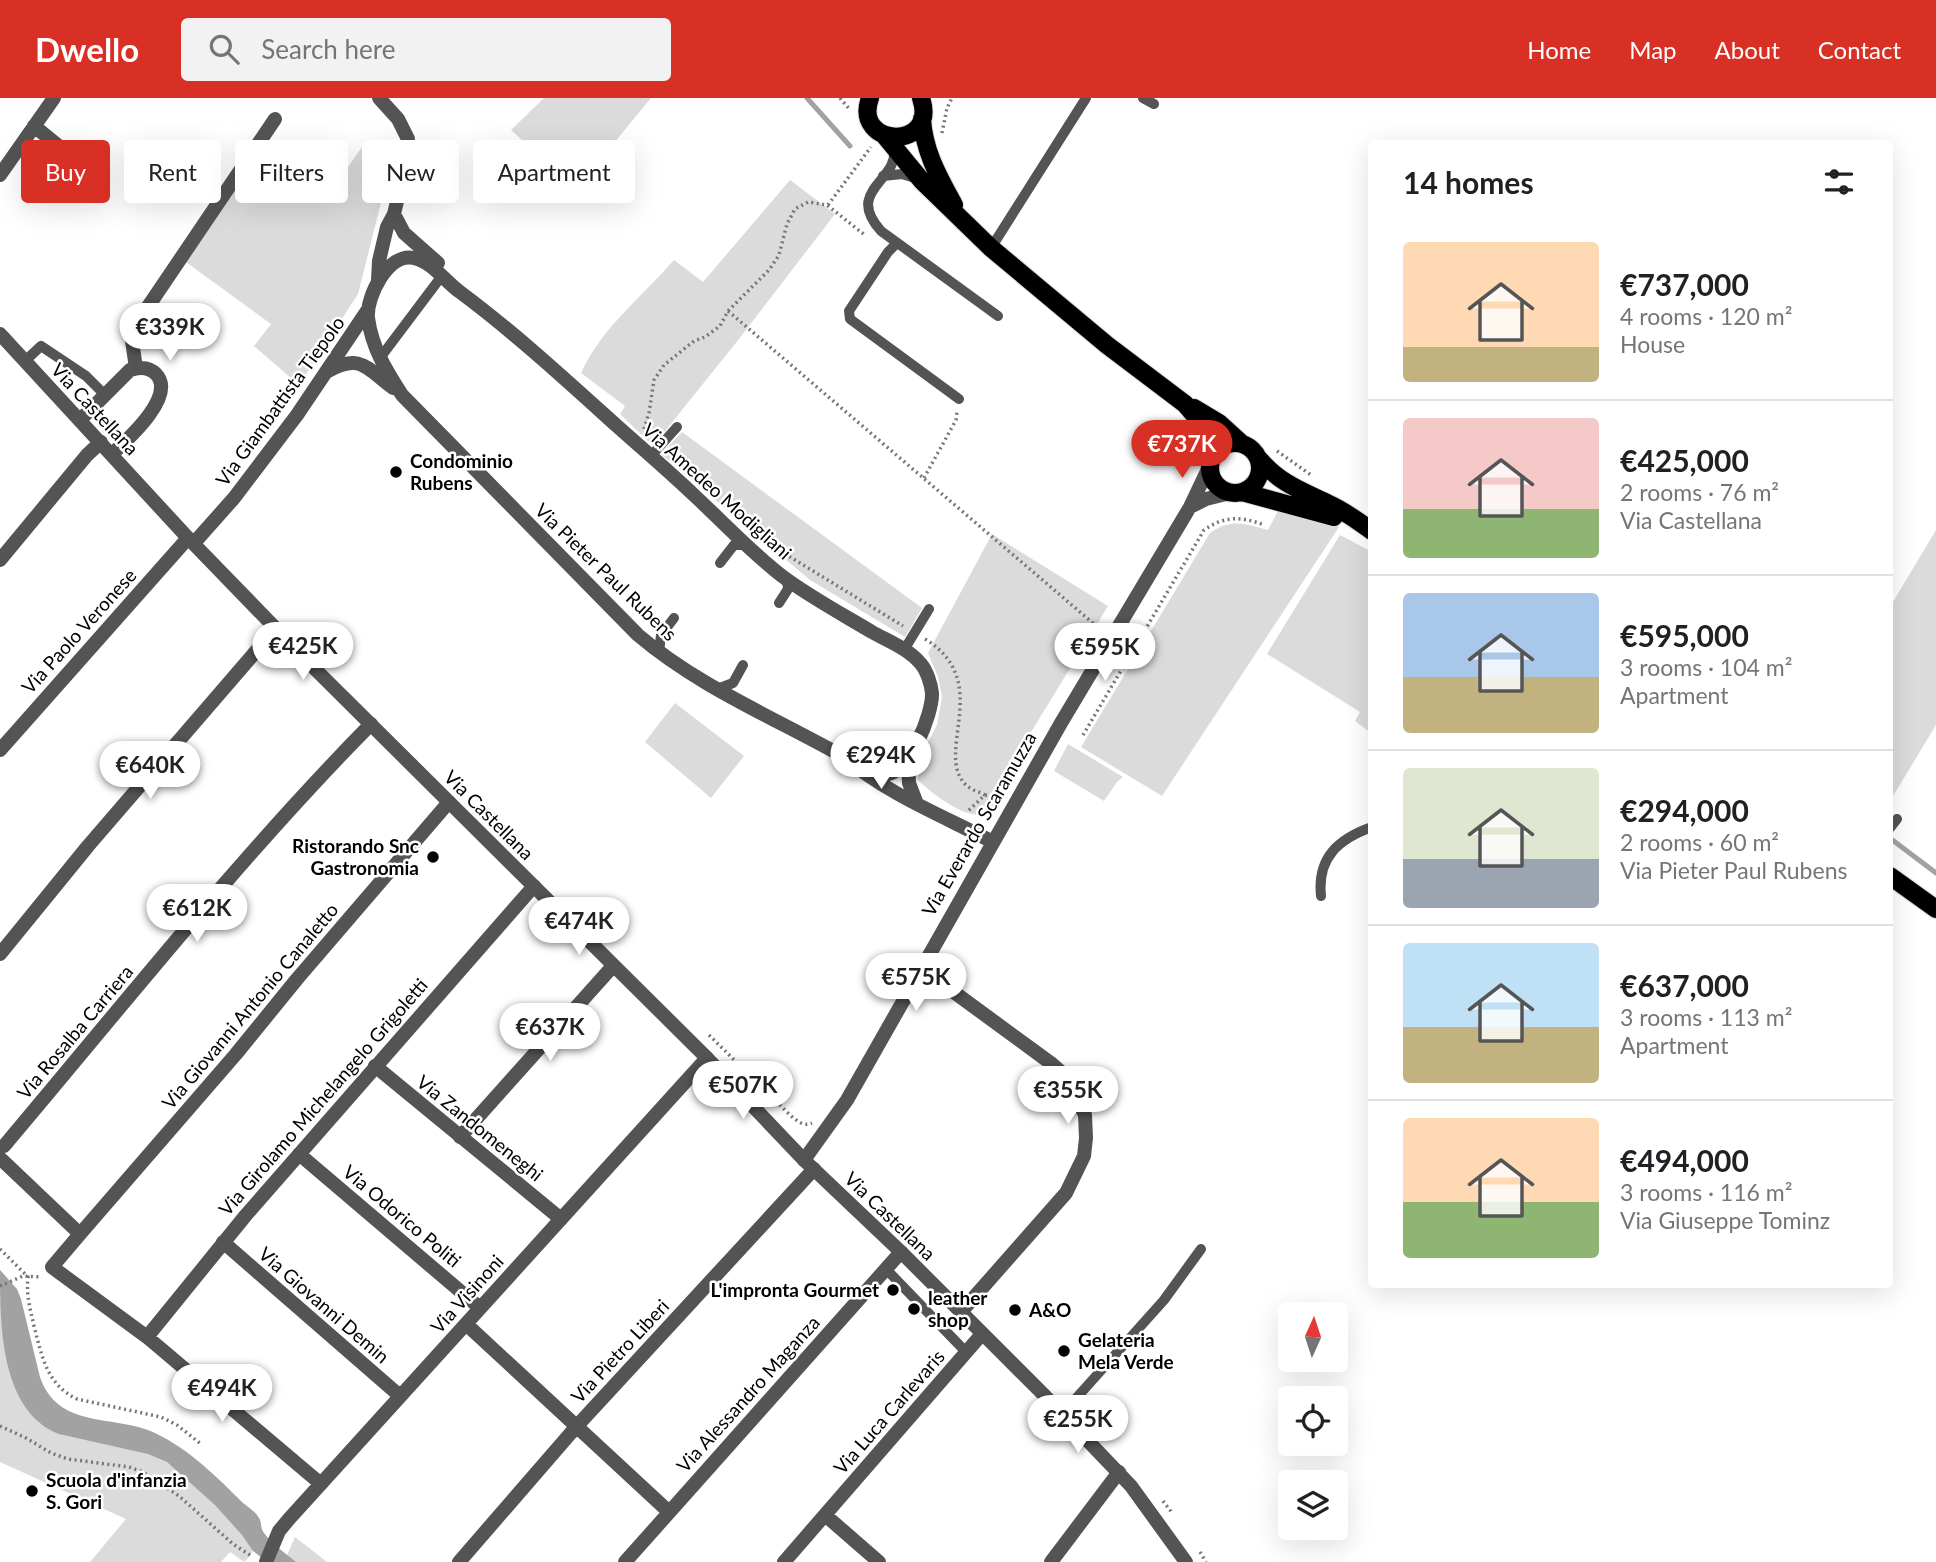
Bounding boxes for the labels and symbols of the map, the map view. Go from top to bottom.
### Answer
pin: €339K [121,303,219,363]
street label: Via Giambattista Tiepolo [210,311,349,490]
street label: Via Castellana [47,358,144,459]
street label: Via Amedeo Modigliani [638,418,797,564]
pin: €737K [1133,420,1231,480]
place label: Condominio Rubens [410,449,513,494]
marker: Condominio Rubens [388,464,404,480]
street label: Via Pieter Paul Rubens [531,498,682,645]
street label: Via Paolo Veronese [16,563,141,698]
pin: €425K [254,622,352,682]
pin: €595K [1056,624,1154,683]
street label: Via Everardo Scaramuzza [916,728,1041,920]
pin: €294K [832,732,930,791]
pin: €640K [101,742,199,801]
street label: Via Castellana [440,765,539,864]
place label: Ristorando Snc Gastronomia [292,834,419,879]
marker: Ristorando Snc Gastronomia [425,849,441,865]
pin: €612K [148,884,246,944]
street label: Via Giovanni Antonio Canaletto [157,898,343,1113]
pin: €474K [530,898,628,957]
pin: €575K [867,954,965,1013]
street label: Via Rosalba Carriera [12,960,137,1103]
street label: Via Girolamo Michelangelo Grigoletti [213,973,432,1220]
pin: €637K [501,1004,599,1063]
pin: €507K [694,1062,792,1121]
pin: €355K [1019,1066,1117,1126]
street label: Via Zandomeneghi [412,1070,548,1186]
street label: Via Odorico Politi [339,1160,466,1272]
street label: Via Castellana [840,1167,941,1265]
street label: Via Giovanni Demin [254,1242,394,1368]
street label: Via Visinoni [425,1250,508,1338]
place label: L'impronta Gourmet [710,1278,879,1301]
marker: L'impronta Gourmet [885,1282,901,1298]
place label: leather shop [928,1286,988,1331]
street label: Via Pietro Liberi [566,1294,673,1407]
place label: A&O [1028,1298,1071,1321]
marker: leather shop [906,1301,922,1317]
marker: A&O [1007,1302,1023,1318]
north arrow [1278,1302,1348,1372]
street label: Via Alessandro Maganza [671,1311,824,1477]
place label: Gelateria Mela Verde [1078,1328,1174,1373]
marker: Gelateria Mela Verde [1056,1343,1072,1359]
street label: Via Luca Carlevaris [828,1345,949,1478]
pin: €494K [173,1364,271,1424]
pin: €255K [1029,1396,1127,1455]
place label: Scuola d'infanzia S. Gori [46,1468,187,1513]
marker: Scuola d'infanzia S. Gori [24,1483,40,1499]

